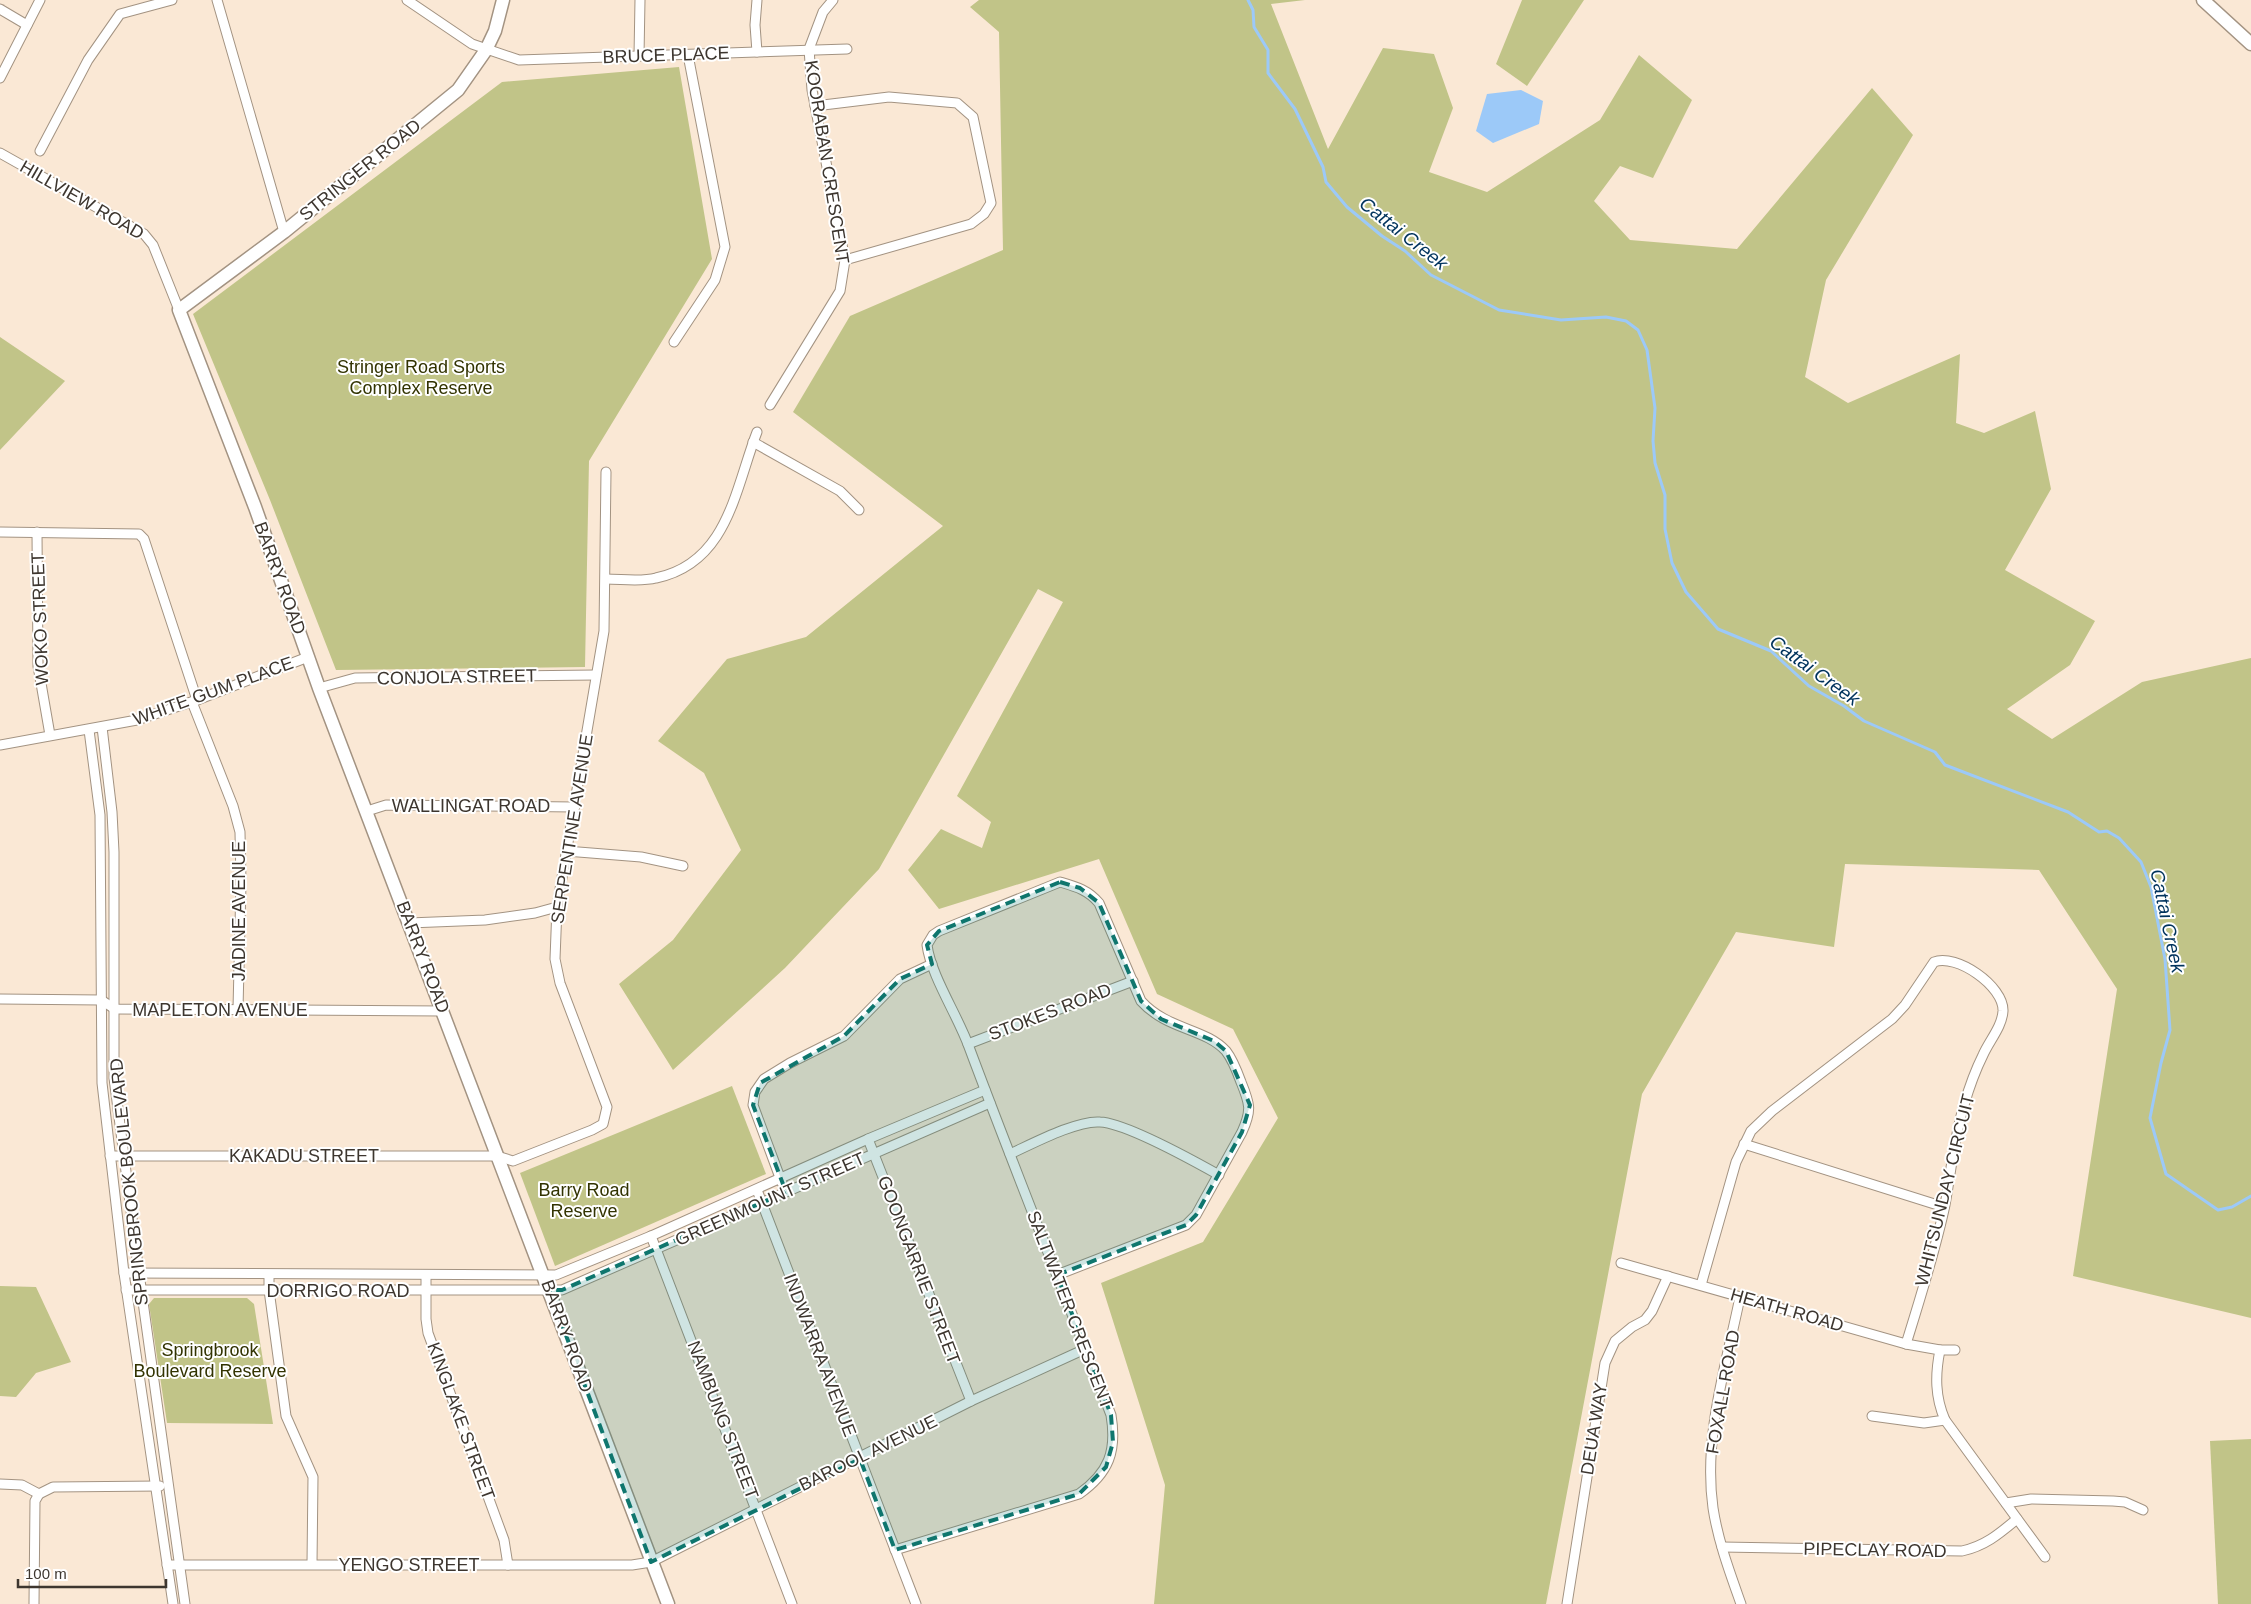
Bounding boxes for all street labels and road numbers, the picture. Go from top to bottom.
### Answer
street label: BRUCE PLACE [602,43,730,67]
street label: KOORABAN CRESCENT [801,59,853,265]
street label: STRINGER ROAD [295,115,425,225]
street label: HILLVIEW ROAD [17,156,147,244]
street label: BARRY ROAD [250,519,310,637]
street label: WOKO STREET [28,552,52,686]
street label: WHITE GUM PLACE [130,653,296,729]
street label: CONJOLA STREET [377,666,537,688]
street label: SERPENTINE AVENUE [547,733,597,925]
street label: WALLINGAT ROAD [392,796,550,816]
street label: JADINE AVENUE [229,841,249,981]
street label: BARRY ROAD [392,898,454,1016]
street label: STOKES ROAD [986,979,1114,1045]
street label: MAPLETON AVENUE [132,1000,308,1020]
street label: SPRINGBROOK BOULEVARD [106,1057,152,1307]
street label: WHITSUNDAY CIRCUIT [1911,1092,1979,1288]
street label: KAKADU STREET [229,1146,379,1166]
street label: GREENMOUNT STREET [672,1148,868,1250]
street label: GOONGARRIE STREET [874,1173,964,1367]
street label: SALTWATER CRESCENT [1023,1208,1117,1412]
street label: INDWARRA AVENUE [780,1271,860,1439]
street label: BARRY ROAD [537,1277,597,1395]
street label: DORRIGO ROAD [266,1281,410,1301]
street label: HEATH ROAD [1728,1284,1846,1336]
street label: FOXALL ROAD [1702,1329,1744,1455]
street label: NAMBUNG STREET [684,1338,762,1502]
street label: KINGLAKE STREET [423,1340,499,1502]
street label: DEUA WAY [1577,1382,1611,1476]
street label: BAROOL AVENUE [796,1411,940,1495]
street label: PIPECLAY ROAD [1803,1539,1947,1561]
street label: YENGO STREET [338,1555,480,1575]

